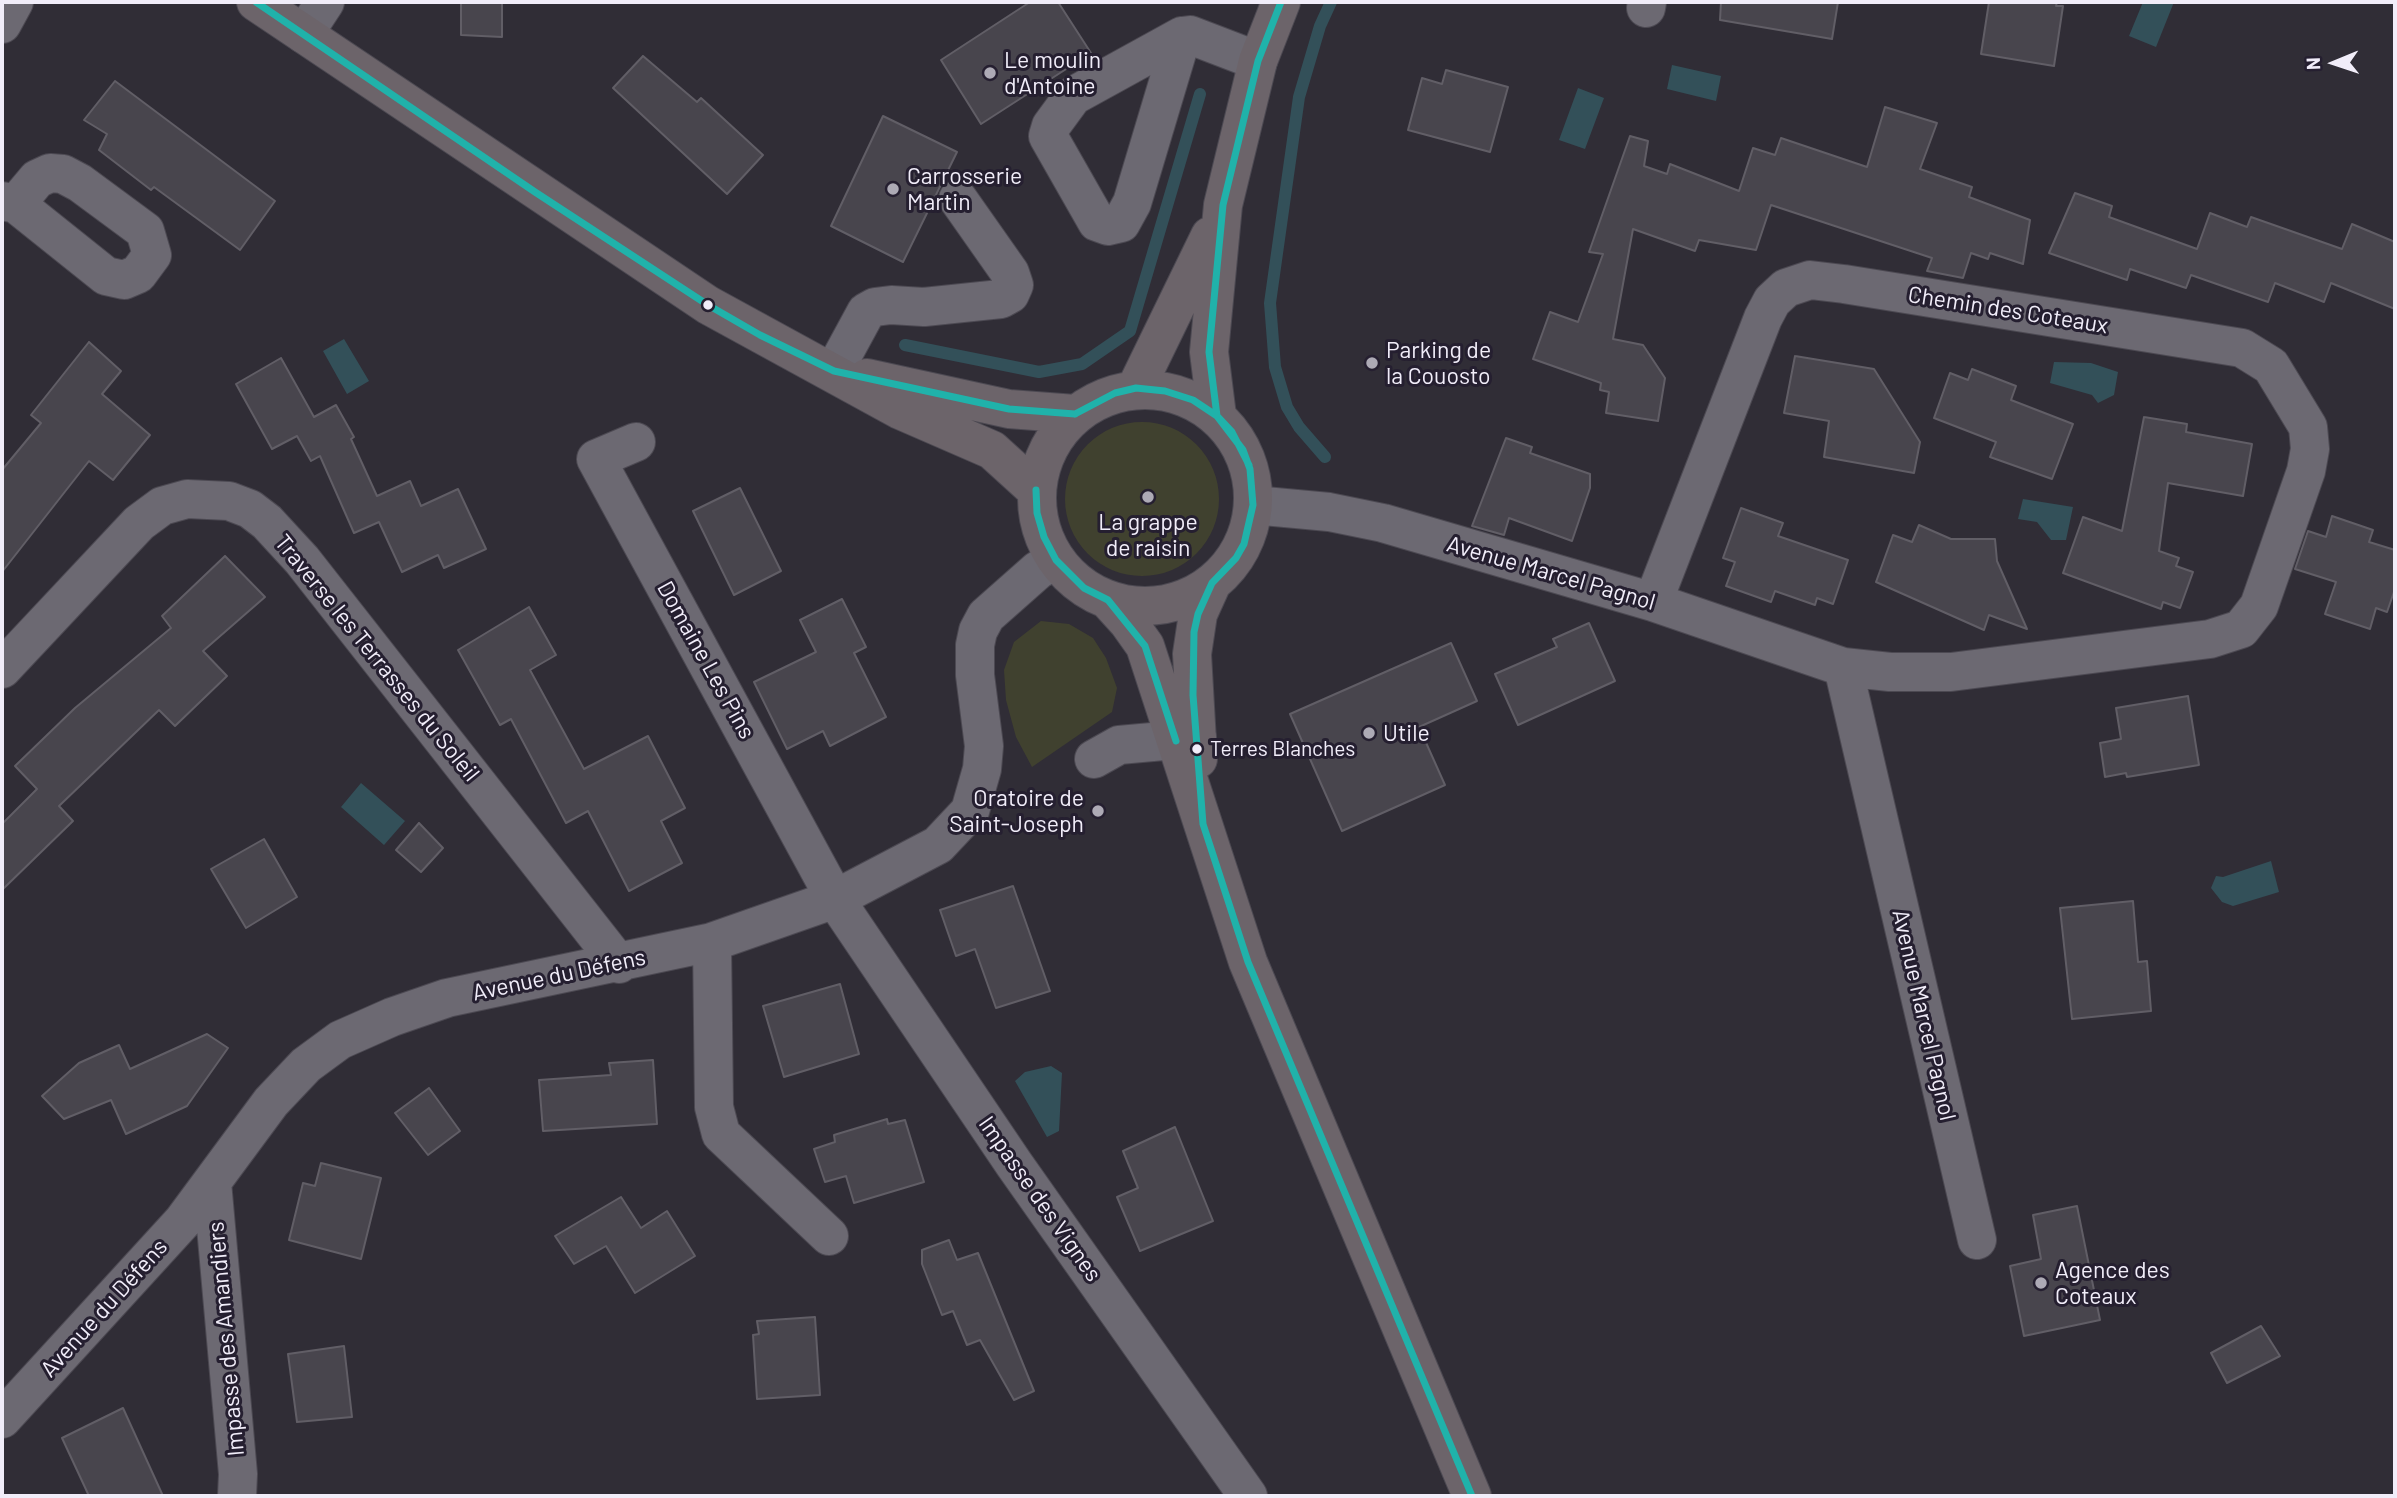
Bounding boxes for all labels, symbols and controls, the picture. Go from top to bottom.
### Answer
north arrow [2299,28,2369,98]
place label: Le moulin d'Antoine [1004,46,1101,100]
text: N [2301,57,2324,70]
marker: Le moulin d'Antoine [982,65,998,81]
place label: Carrosserie Martin [907,162,1022,216]
marker: Carrosserie Martin [885,181,901,197]
street label: Chemin des Coteaux [1906,281,2110,339]
unlabelled marker [701,298,715,312]
place label: Parking de la Couosto [1386,336,1491,390]
marker: Parking de la Couosto [1364,355,1380,371]
marker: La grappe de raisin [1140,489,1156,505]
place label: La grappe de raisin [1098,508,1198,562]
street label: Traverse les Terrasses du Soleil [269,529,485,787]
street label: Avenue Marcel Pagnol [1443,530,1659,616]
street label: Domaine Les Pins [651,576,761,744]
place label: Utile [1383,719,1430,747]
marker: Utile [1361,725,1377,741]
place label: Terres Blanches [1210,736,1355,762]
marker: Terres Blanches [1190,742,1204,756]
place label: Oratoire de Saint-Joseph [949,784,1084,838]
marker: Oratoire de Saint-Joseph [1090,803,1106,819]
street label: Avenue Marcel Pagnol [1886,907,1962,1123]
street label: Avenue du Défens [470,943,648,1007]
street label: Impasse des Vignes [973,1111,1107,1287]
street label: Impasse des Amandiers [202,1221,250,1457]
street label: Avenue du Défens [35,1233,173,1383]
place label: Agence des Coteaux [2055,1256,2170,1310]
marker: Agence des Coteaux [2033,1275,2049,1291]

